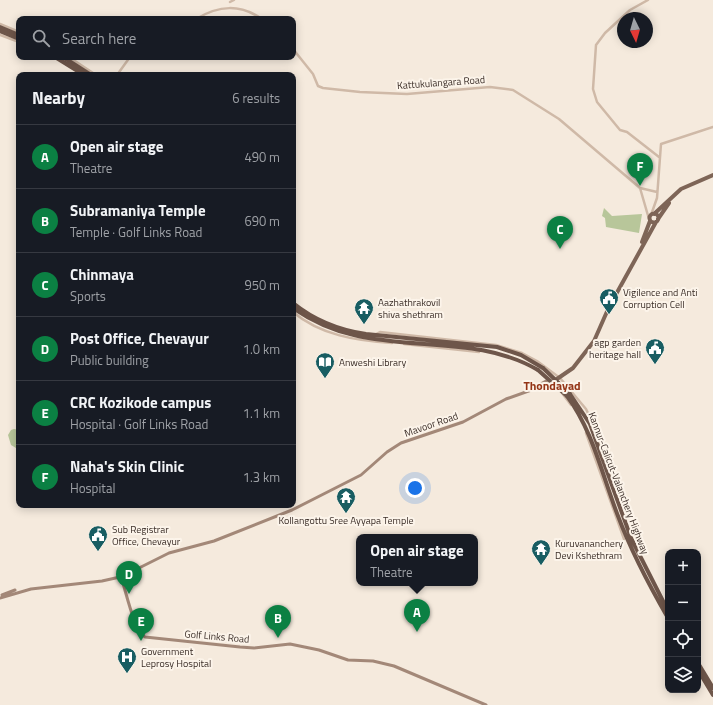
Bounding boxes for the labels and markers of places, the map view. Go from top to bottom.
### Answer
pin: F [627,153,653,186]
pin: C [547,216,573,249]
place label: Vigilence and Anti Corruption Cell [623,285,698,312]
public building icon: Vigilence and Anti Corruption Cell [598,287,620,315]
place label: Aazhathrakovil shiva shethram [378,295,443,322]
temple icon: Aazhathrakovil shiva shethram [353,297,375,325]
place label: agp garden heritage hall [589,335,641,362]
public building icon: agp garden heritage hall [644,337,666,365]
library icon: Anweshi Library [314,351,336,379]
place label: Anweshi Library [339,355,406,370]
temple icon: Kollangottu Sree Ayyapa Temple [335,486,357,514]
place label: Kollangottu Sree Ayyapa Temple [278,513,414,528]
place label: Sub Registrar Office, Chevayur [112,522,181,549]
public building icon: Sub Registrar Office, Chevayur [87,524,109,552]
place label: Kuruvananchery Devi Kshethram [555,536,623,563]
temple icon: Kuruvananchery Devi Kshethram [530,538,552,566]
pin: D [116,561,142,594]
pin: A [404,599,430,632]
pin: B [265,605,291,638]
pin: E [128,608,154,641]
place label: Government Leprosy Hospital [141,644,211,671]
hospital icon: Government Leprosy Hospital [116,646,138,674]

